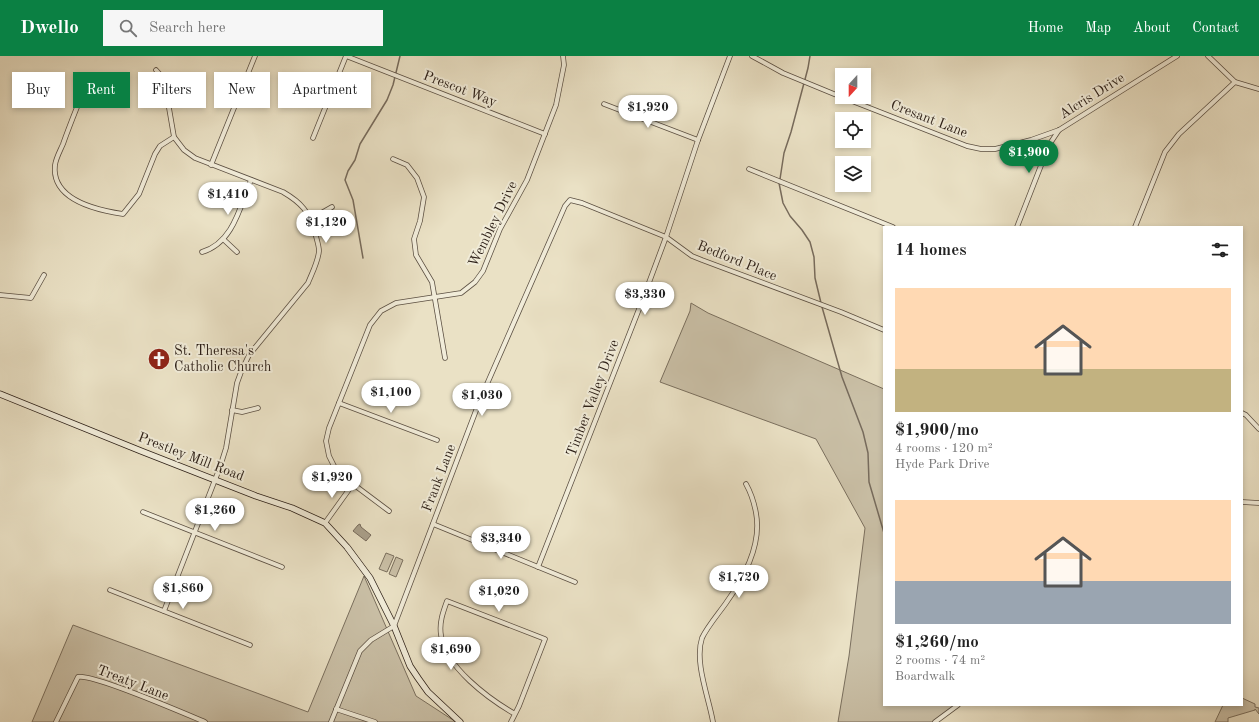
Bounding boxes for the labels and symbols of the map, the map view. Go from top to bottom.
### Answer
north arrow [835,68,871,104]
street label: Prescot Way [421,69,499,110]
street label: Alcris Drive [1057,71,1127,121]
pin: $1,920 [615,95,681,129]
street label: Cresant Lane [889,98,969,140]
pin: $1,900 [996,140,1062,174]
street label: Wembley Drive [466,179,520,269]
pin: $1,410 [195,182,261,216]
pin: $1,120 [293,210,359,244]
street label: Bedford Place [695,239,779,283]
pin: $3,330 [612,282,678,316]
street label: Timber Valley Drive [564,338,622,458]
place label: St. Theresa's Catholic Church [174,344,272,374]
church icon: St. Theresa's Catholic Church [146,346,172,372]
pin: $1,100 [358,380,424,414]
pin: $1,030 [449,383,515,417]
street label: Prestley Mill Road [136,430,246,484]
street label: Frank Lane [420,442,458,514]
pin: $1,920 [299,465,365,499]
pin: $1,260 [182,498,248,532]
pin: $3,340 [468,526,534,560]
pin: $1,720 [706,565,772,599]
pin: $1,860 [150,576,216,610]
pin: $1,020 [466,579,532,613]
pin: $1,690 [418,637,484,671]
street label: Treaty Lane [95,663,171,703]

